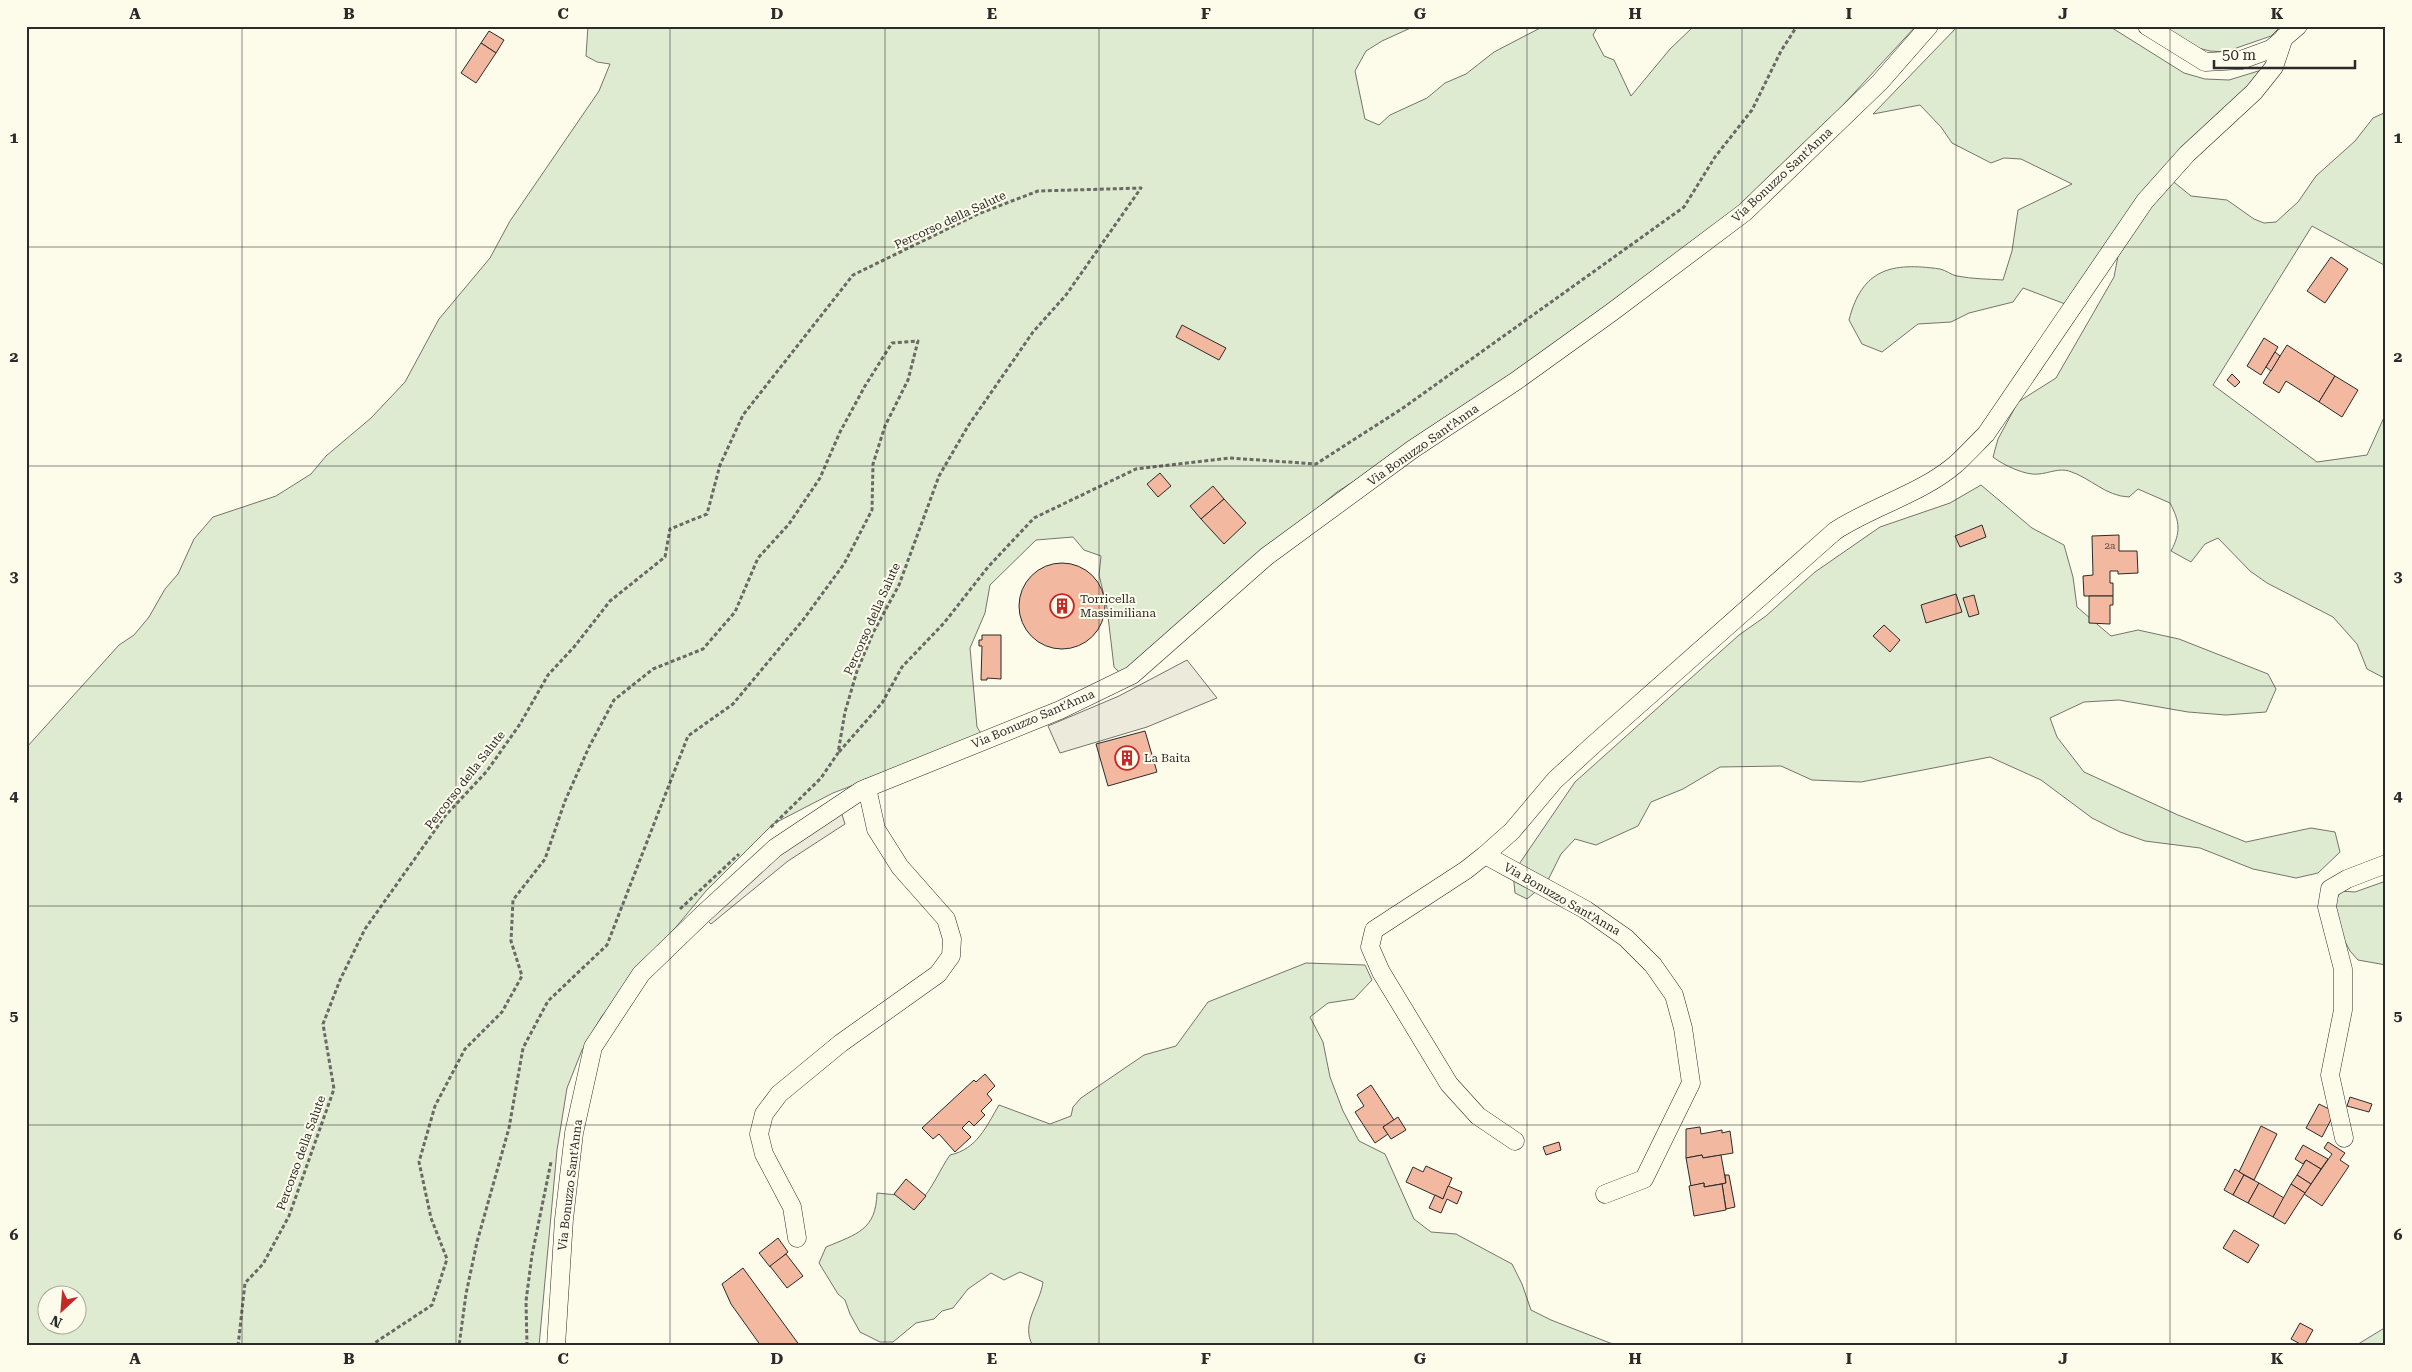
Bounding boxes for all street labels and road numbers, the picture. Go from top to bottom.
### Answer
street label: Via Bonuzzo Sant'Anna [1729,124,1835,225]
street label: Percorso della Salute [892,188,1008,252]
street label: Via Bonuzzo Sant'Anna [1365,401,1482,489]
street label: Percorso della Salute [841,560,903,677]
street label: Via Bonuzzo Sant'Anna [969,687,1097,751]
street label: Percorso della Salute [422,728,508,832]
street label: Via Bonuzzo Sant'Anna [1501,860,1623,938]
street label: Percorso della Salute [274,1093,328,1212]
street label: Via Bonuzzo Sant'Anna [555,1118,585,1251]

